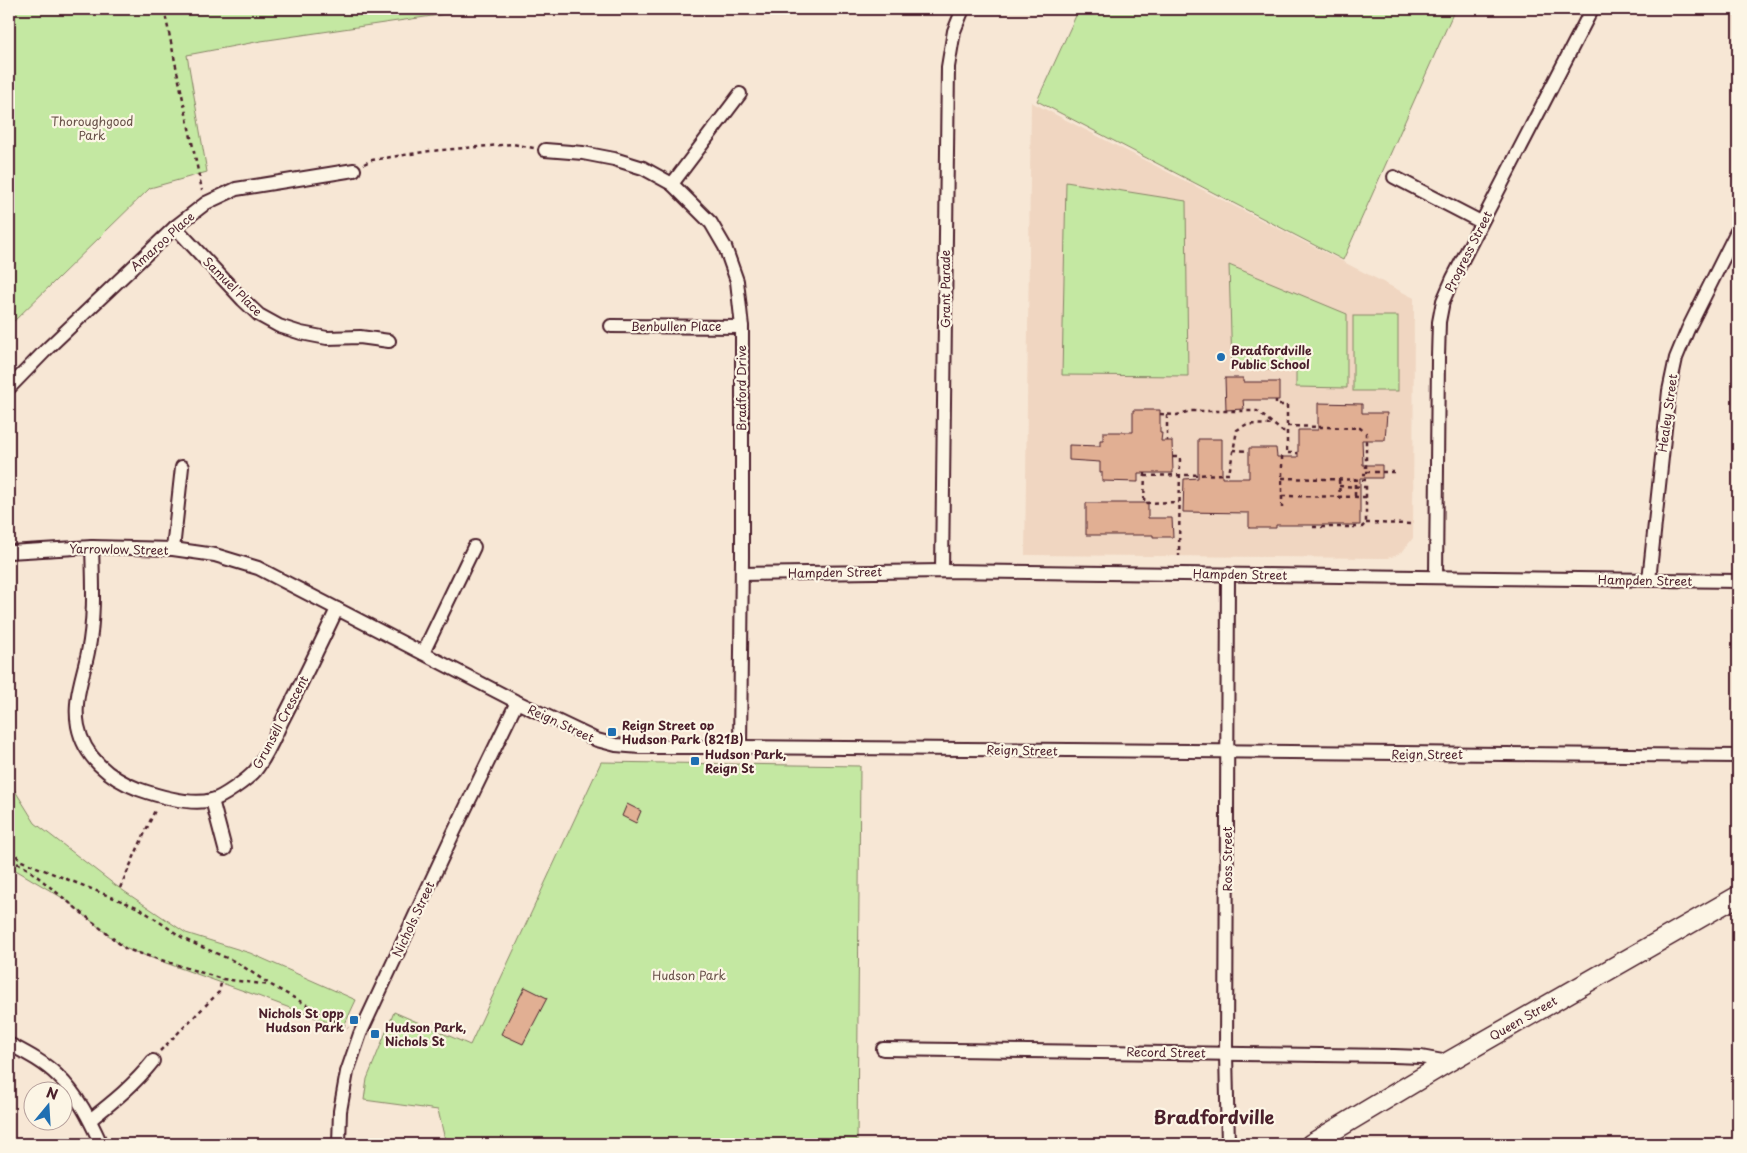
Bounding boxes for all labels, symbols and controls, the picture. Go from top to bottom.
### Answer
park label: Thoroughgood Park [51,112,133,144]
street label: Amaroo Place [126,207,198,275]
street label: Progress Street [1440,207,1496,295]
street label: Grant Parade [936,250,954,328]
street label: Samuel Place [199,252,267,320]
street label: Benbullen Place [631,317,721,335]
place label: Bradfordville Public School [1231,341,1312,373]
street label: Bradford Drive [732,344,750,431]
marker: Bradfordville Public School [1215,351,1227,363]
street label: Healey Street [1653,373,1681,453]
street label: Yarrowlow Street [69,539,169,559]
street label: Hampden Street [788,562,882,582]
street label: Hampden Street [1193,564,1287,584]
street label: Hampden Street [1598,570,1692,590]
street label: Grunsell Crescent [248,672,312,772]
street label: Reign Street [525,700,597,746]
place label: Reign Street op Hudson Park (821B) [622,716,743,748]
marker: Reign Street op Hudson Park (821B) [606,726,618,738]
street label: Reign Street [986,740,1058,760]
place label: Hudson Park, Reign St [705,745,786,777]
street label: Reign Street [1391,745,1463,763]
marker: Hudson Park, Reign St [689,755,701,767]
street label: Ross Street [1218,826,1236,891]
street label: Nichols Street [388,878,438,960]
park label: Hudson Park [652,966,726,984]
street label: Queen Street [1486,991,1560,1045]
place label: Nichols St opp Hudson Park [258,1004,344,1036]
marker: Nichols St opp Hudson Park [348,1014,360,1026]
place label: Hudson Park, Nichols St [385,1018,466,1050]
marker: Hudson Park, Nichols St [369,1028,381,1040]
street label: Record Street [1126,1042,1206,1062]
north arrow [22,1080,72,1130]
text: N [44,1081,61,1105]
district label: Bradfordville [1154,1103,1275,1130]

